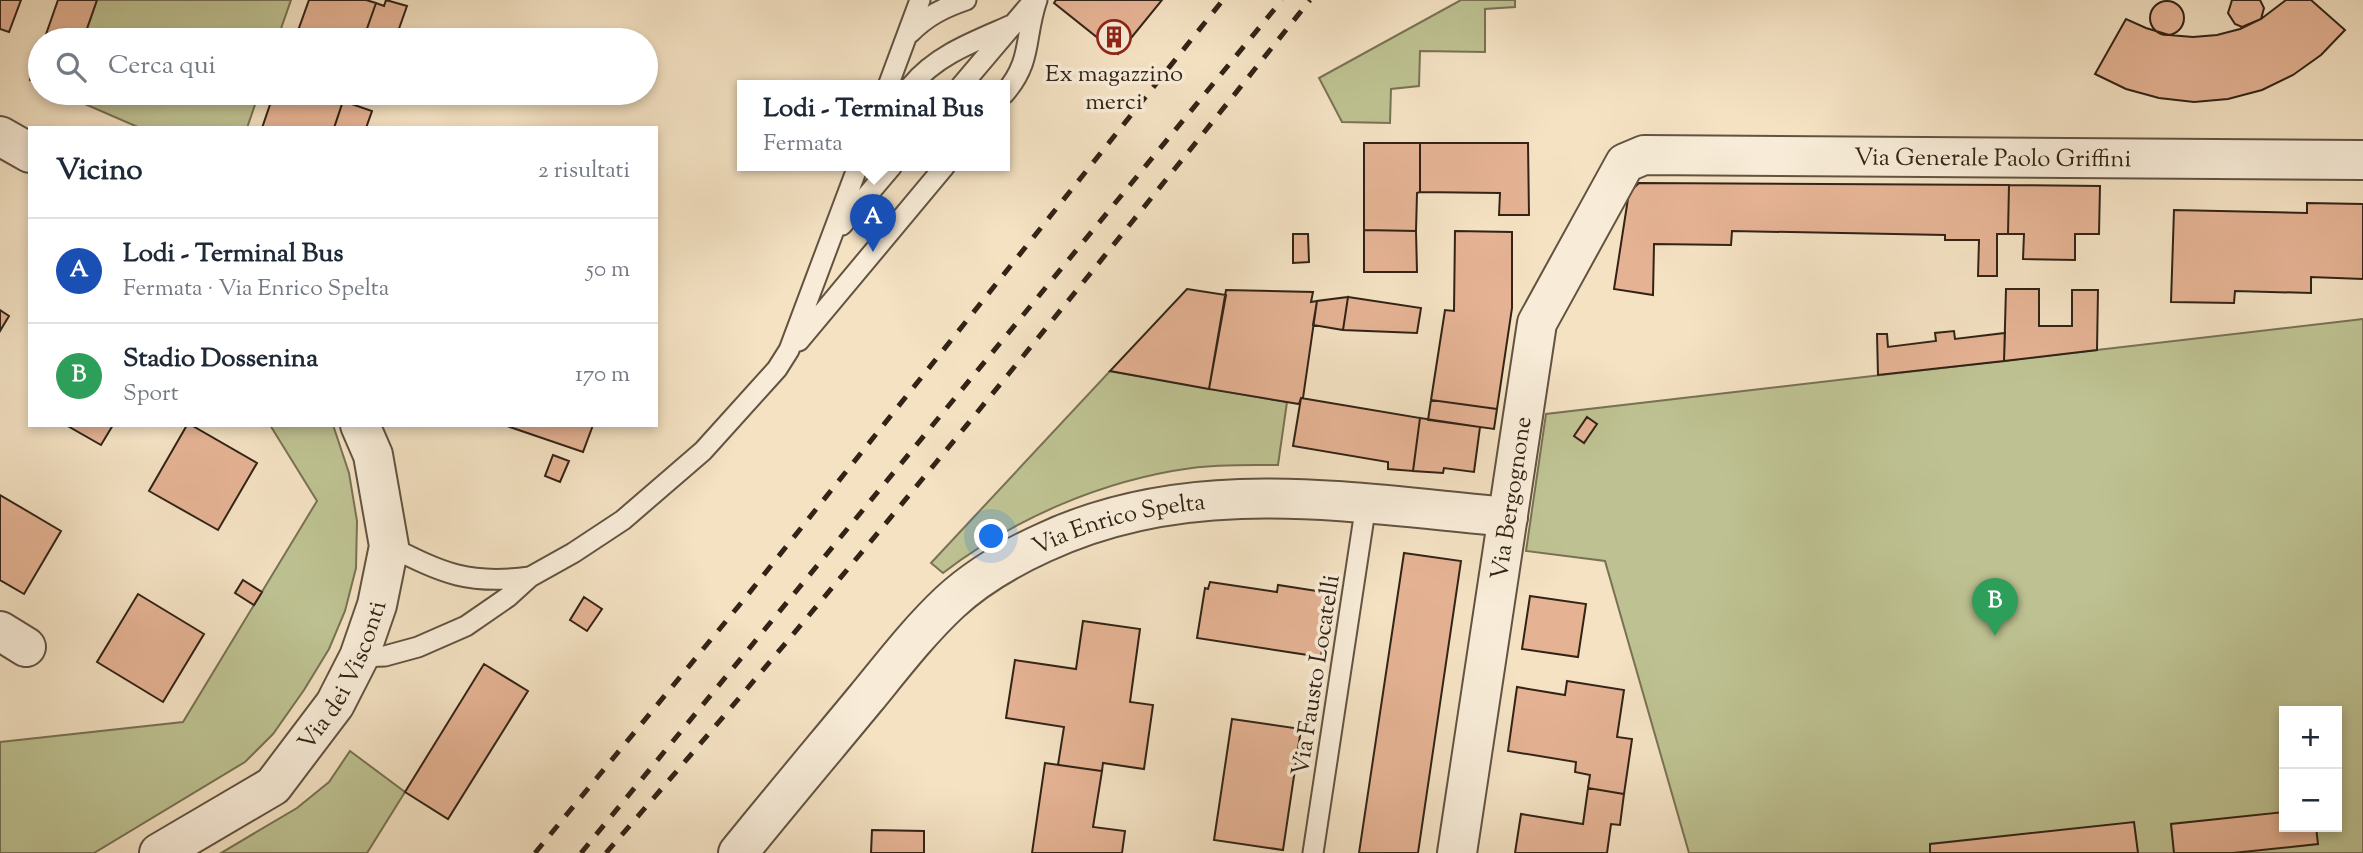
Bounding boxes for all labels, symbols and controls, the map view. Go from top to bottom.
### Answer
building icon: Ex magazzino merci [1095,18,1133,56]
search box [28,28,658,105]
icon: search [52,48,90,86]
text: Cerca qui [108,48,216,85]
place label: Ex magazzino merci [1045,58,1183,120]
popup [737,80,1010,171]
text: Lodi - Terminal Bus [763,91,984,128]
text: Fermata [763,128,843,161]
street label: Via Generale Paolo Griffini [1854,141,2132,177]
text: Vicino [56,150,143,193]
text: 2 risultati [538,155,630,188]
pin: A [850,194,896,252]
text: Lodi - Terminal Bus [123,236,343,273]
text: A [70,254,88,287]
text: 50 m [586,254,630,287]
text: Fermata · Via Enrico Spelta [123,273,389,306]
text: Stadio Dossenina [123,341,318,378]
text: B [72,359,86,392]
text: 170 m [575,359,630,392]
text: Sport [123,378,179,411]
street label: Via Bergognone [1483,414,1542,582]
street label: Via Enrico Spelta [1027,486,1207,565]
your location [974,519,1008,553]
street label: Via Fausto Locatelli [1284,572,1350,778]
pin: B [1972,578,2018,636]
street label: Via dei Visconti [291,598,396,758]
map controls [2279,706,2342,832]
button: + [2279,706,2342,769]
button: − [2279,769,2342,832]

